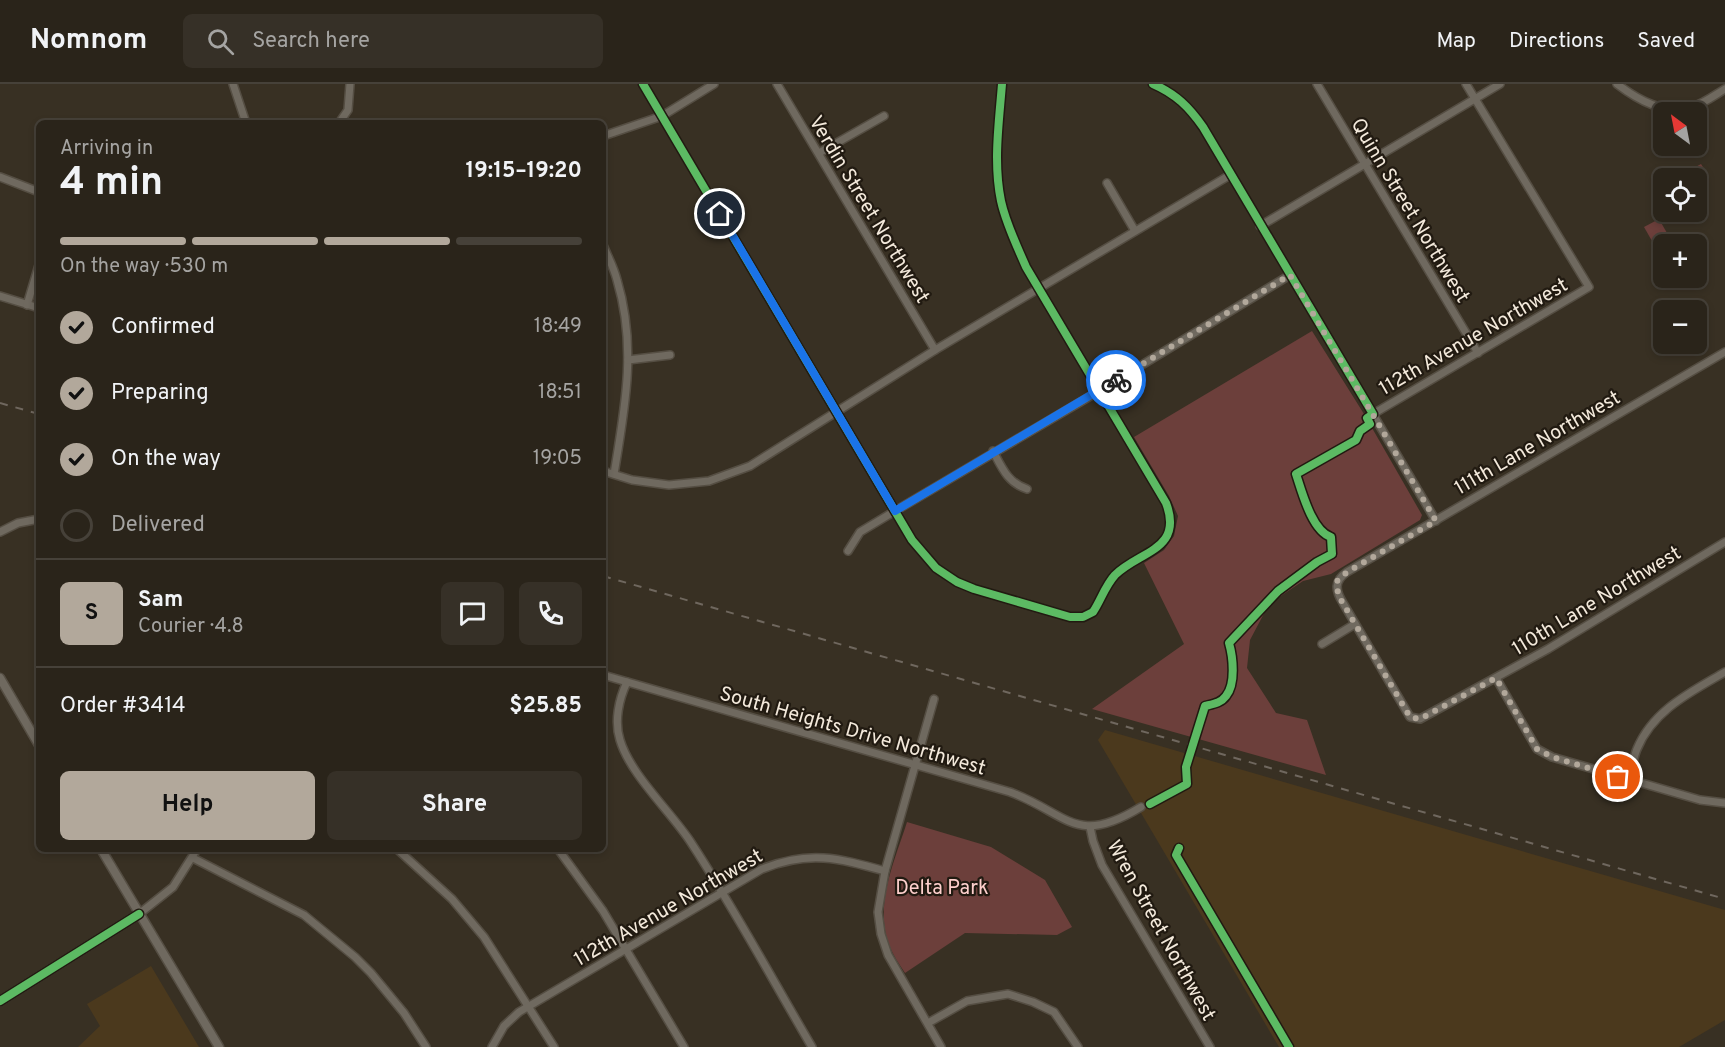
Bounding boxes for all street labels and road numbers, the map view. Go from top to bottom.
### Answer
street label: Verdin Street Northwest [802,111,935,309]
street label: Quinn Street Northwest [1344,114,1475,308]
street label: 112th Avenue Northwest [1375,273,1573,402]
street label: 111th Lane Northwest [1450,386,1626,502]
street label: 110th Lane Northwest [1508,541,1686,663]
street label: South Heights Drive Northwest [716,681,989,782]
street label: Wren Street Northwest [1100,836,1221,1026]
street label: 112th Avenue Northwest [570,844,768,973]

